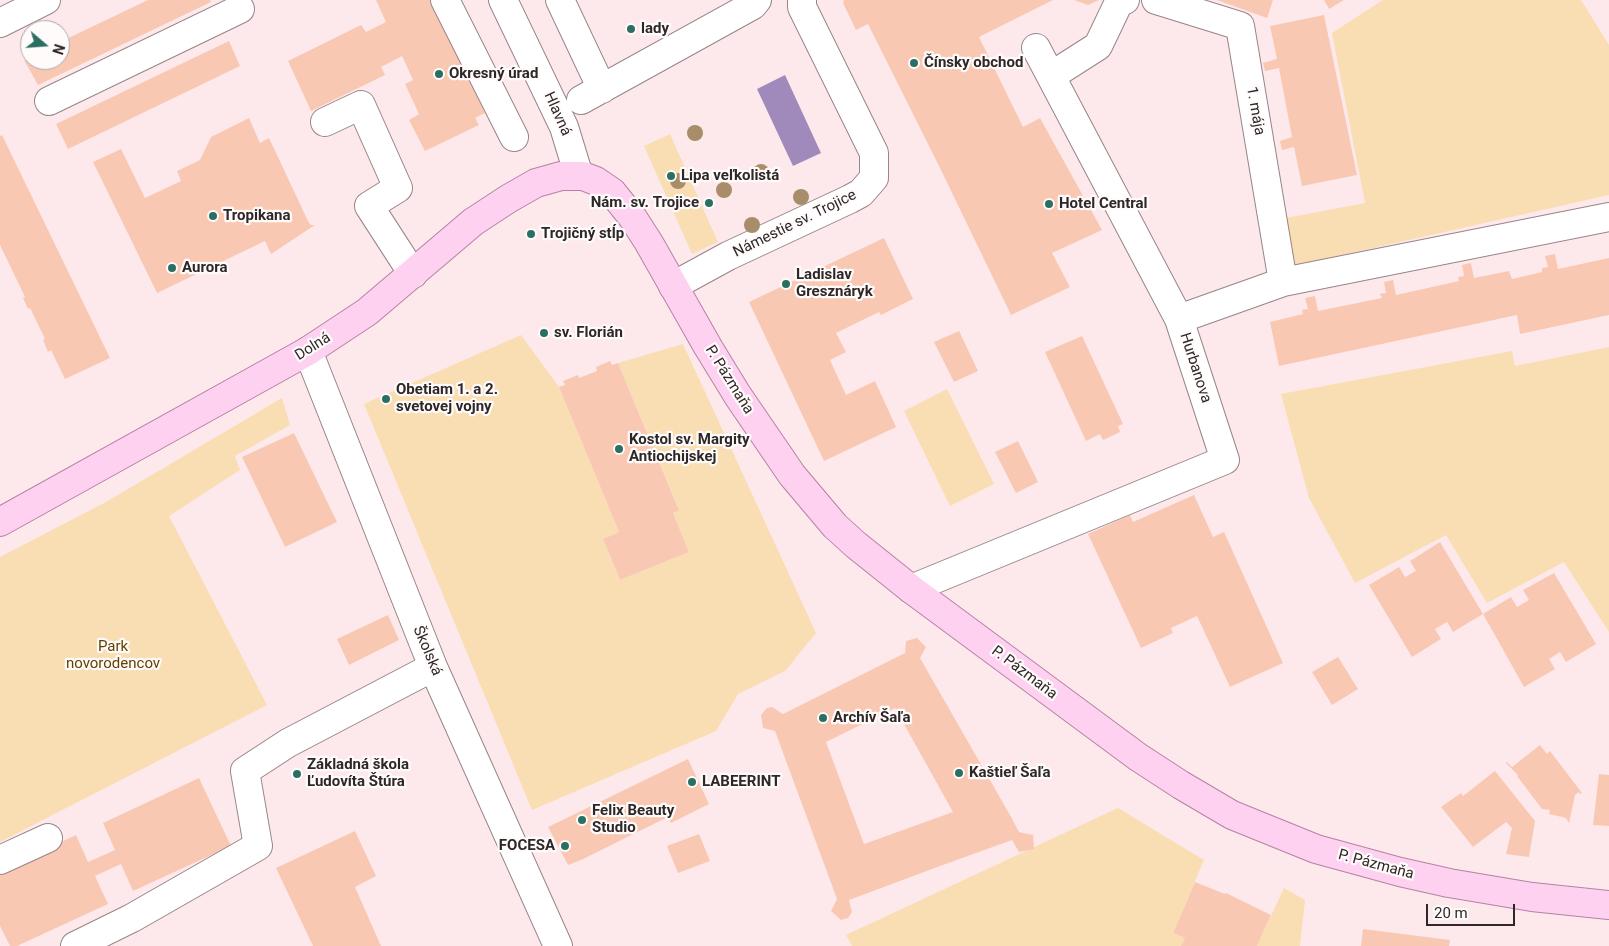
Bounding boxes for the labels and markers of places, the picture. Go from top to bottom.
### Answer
place label: lady [641,20,669,38]
marker: lady [625,23,637,35]
place label: Čínsky obchod [924,54,1023,72]
marker: Čínsky obchod [908,57,920,69]
place label: Okresný úrad [449,65,538,83]
marker: Okresný úrad [433,68,445,80]
place label: Lipa veľkolistá [681,167,779,185]
marker: Lipa veľkolistá [665,170,677,182]
place label: Nám. sv. Trojice [591,194,699,212]
place label: Hotel Central [1059,195,1148,213]
marker: Nám. sv. Trojice [703,197,715,209]
marker: Hotel Central [1043,198,1055,210]
place label: Tropikana [223,207,290,225]
marker: Tropikana [207,210,219,222]
place label: Trojičný stĺp [541,225,624,243]
marker: Trojičný stĺp [525,228,537,240]
place label: Aurora [182,259,227,277]
marker: Aurora [166,262,178,274]
place label: Ladislav Gresznáryk [796,266,873,301]
marker: Ladislav Gresznáryk [780,278,792,290]
place label: sv. Florián [554,324,623,342]
marker: sv. Florián [538,327,550,339]
place label: Obetiam 1. a 2. svetovej vojny [396,381,498,416]
marker: Obetiam 1. a 2. svetovej vojny [380,393,392,405]
place label: Kostol sv. Margity Antiochijskej [629,431,750,466]
marker: Kostol sv. Margity Antiochijskej [613,443,625,455]
place label: Archív Šaľa [833,709,910,727]
marker: Archív Šaľa [817,712,829,724]
place label: Základná škola Ľudovíta Štúra [307,756,409,791]
place label: Kaštieľ Šaľa [969,764,1051,782]
marker: Kaštieľ Šaľa [953,767,965,779]
marker: Základná škola Ľudovíta Štúra [291,768,303,780]
place label: LABEERINT [702,773,780,791]
marker: LABEERINT [686,776,698,788]
place label: Felix Beauty Studio [592,802,674,837]
marker: Felix Beauty Studio [576,814,588,826]
place label: FOCESA [499,837,555,855]
marker: FOCESA [559,840,571,852]

